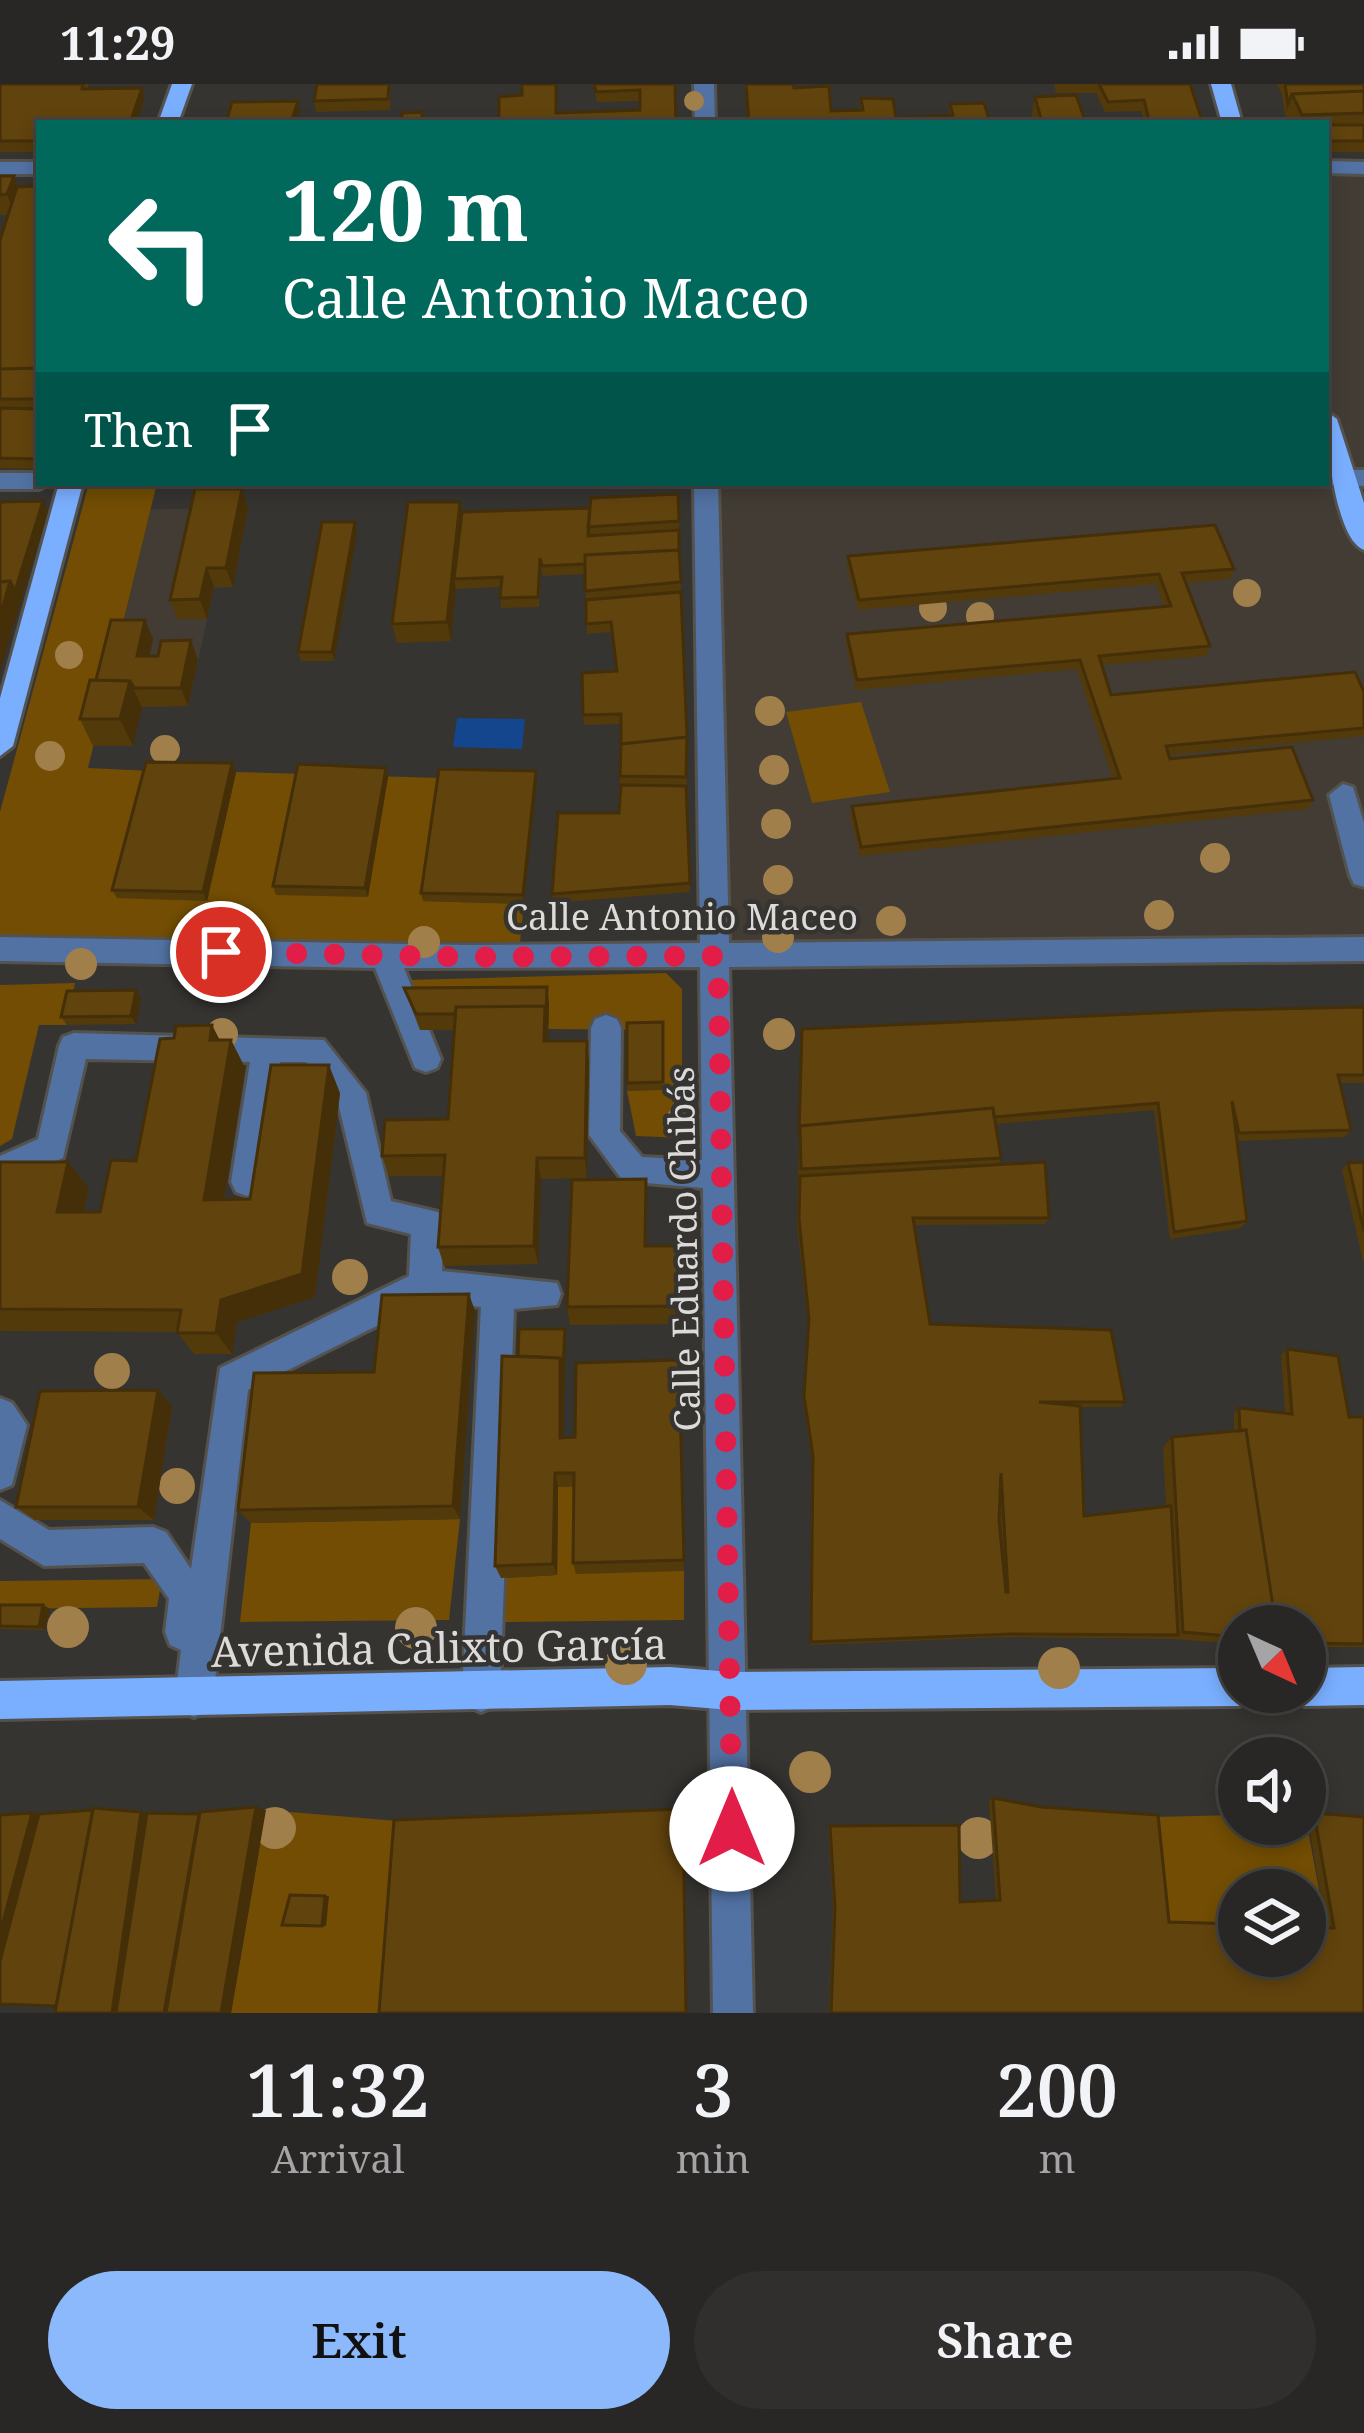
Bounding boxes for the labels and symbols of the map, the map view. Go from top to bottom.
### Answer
street label: Calle Antonio Maceo [506,892,858,941]
pin [170,901,272,1003]
street label: Calle Eduardo Chibás [656,1066,711,1432]
north arrow [1218,1605,1326,1713]
street label: Avenida Calixto García [210,1614,667,1679]
position arrow [669,1766,795,1892]

